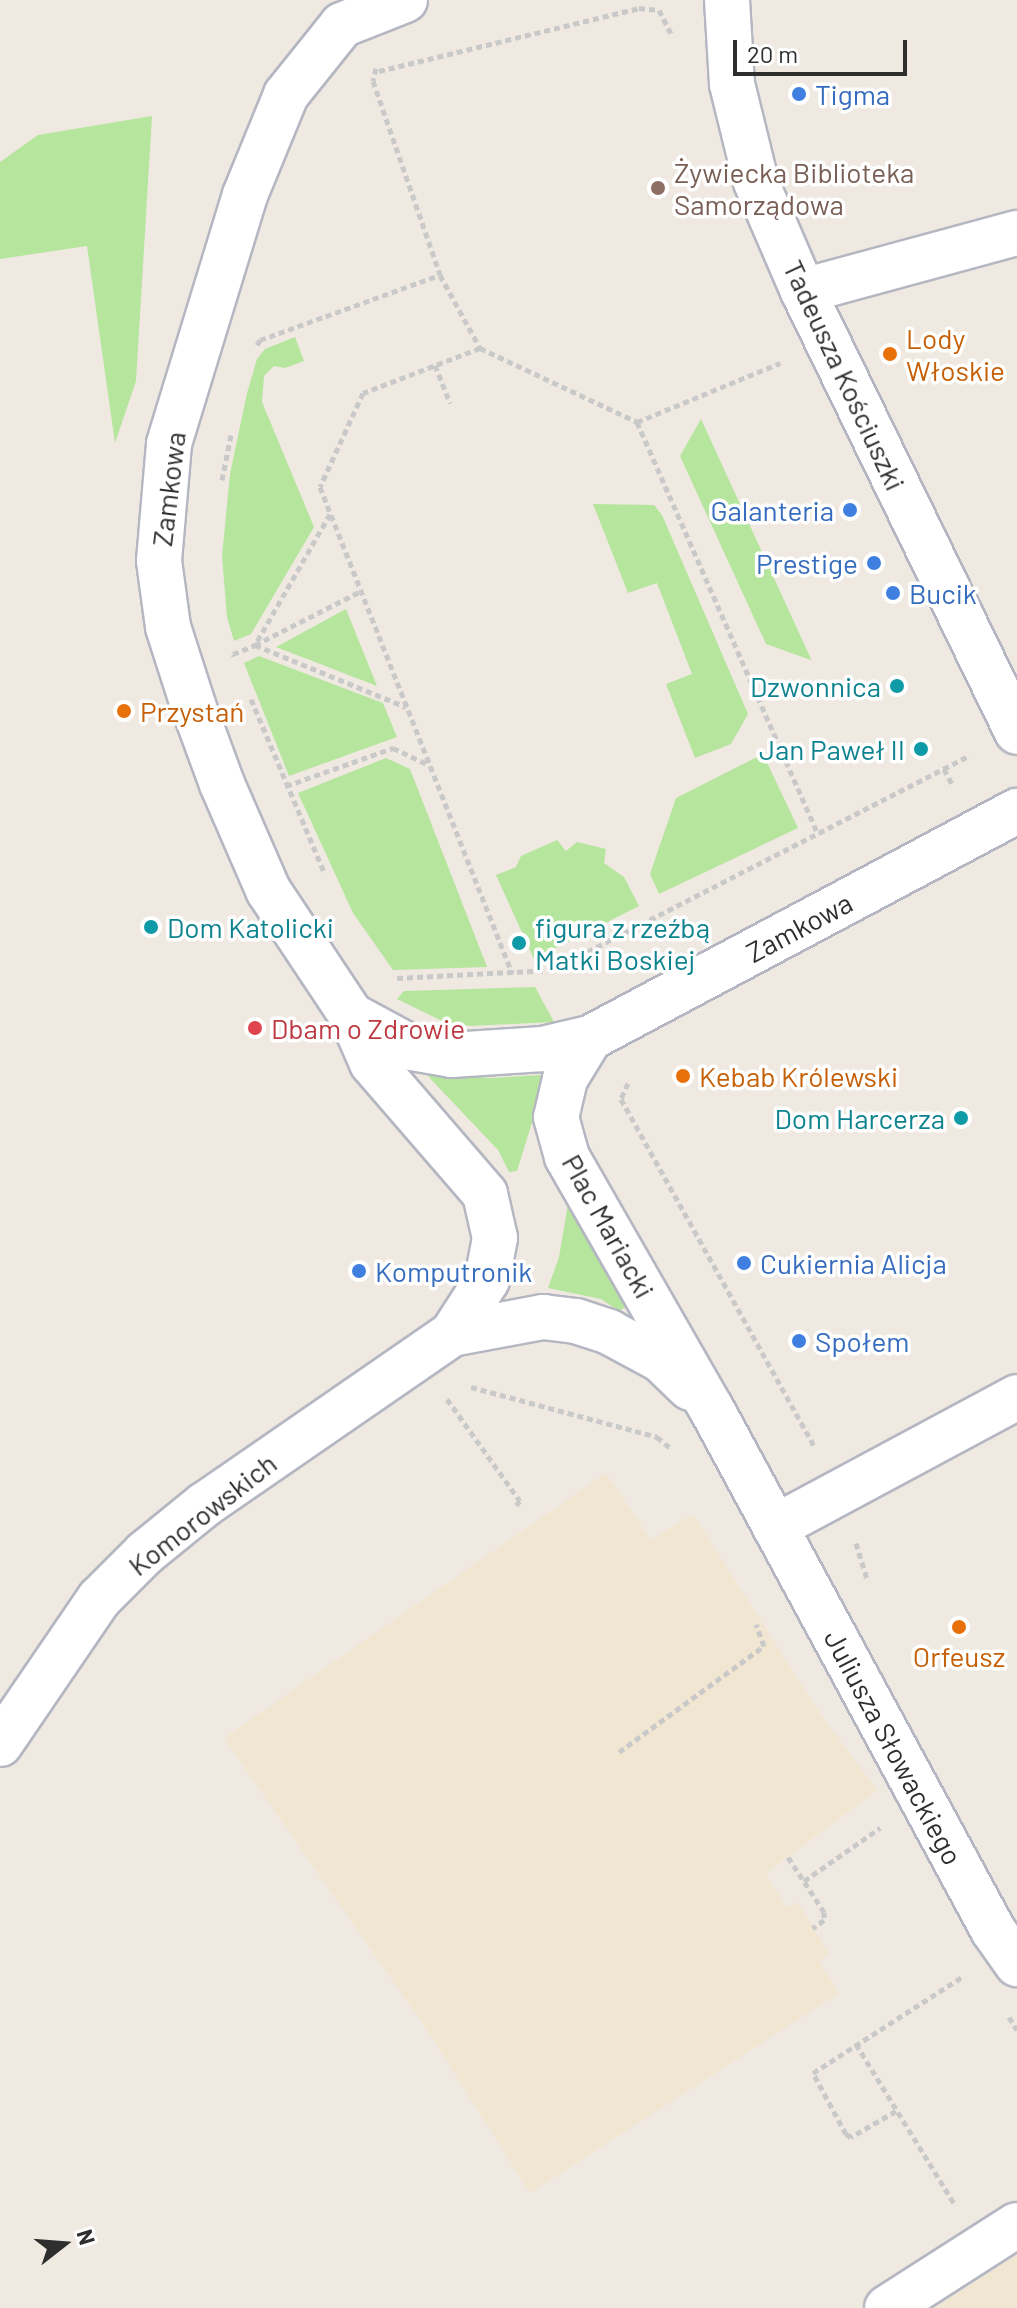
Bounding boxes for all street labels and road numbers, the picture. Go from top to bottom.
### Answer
street label: Tadeusza Kościuszki [777,255,913,495]
street label: Zamkowa [144,430,192,548]
street label: Zamkowa [740,885,858,969]
street label: Plac Mariacki [556,1148,662,1304]
street label: Komorowskich [121,1446,283,1582]
street label: Juliusza Słowackiego [818,1624,970,1870]

